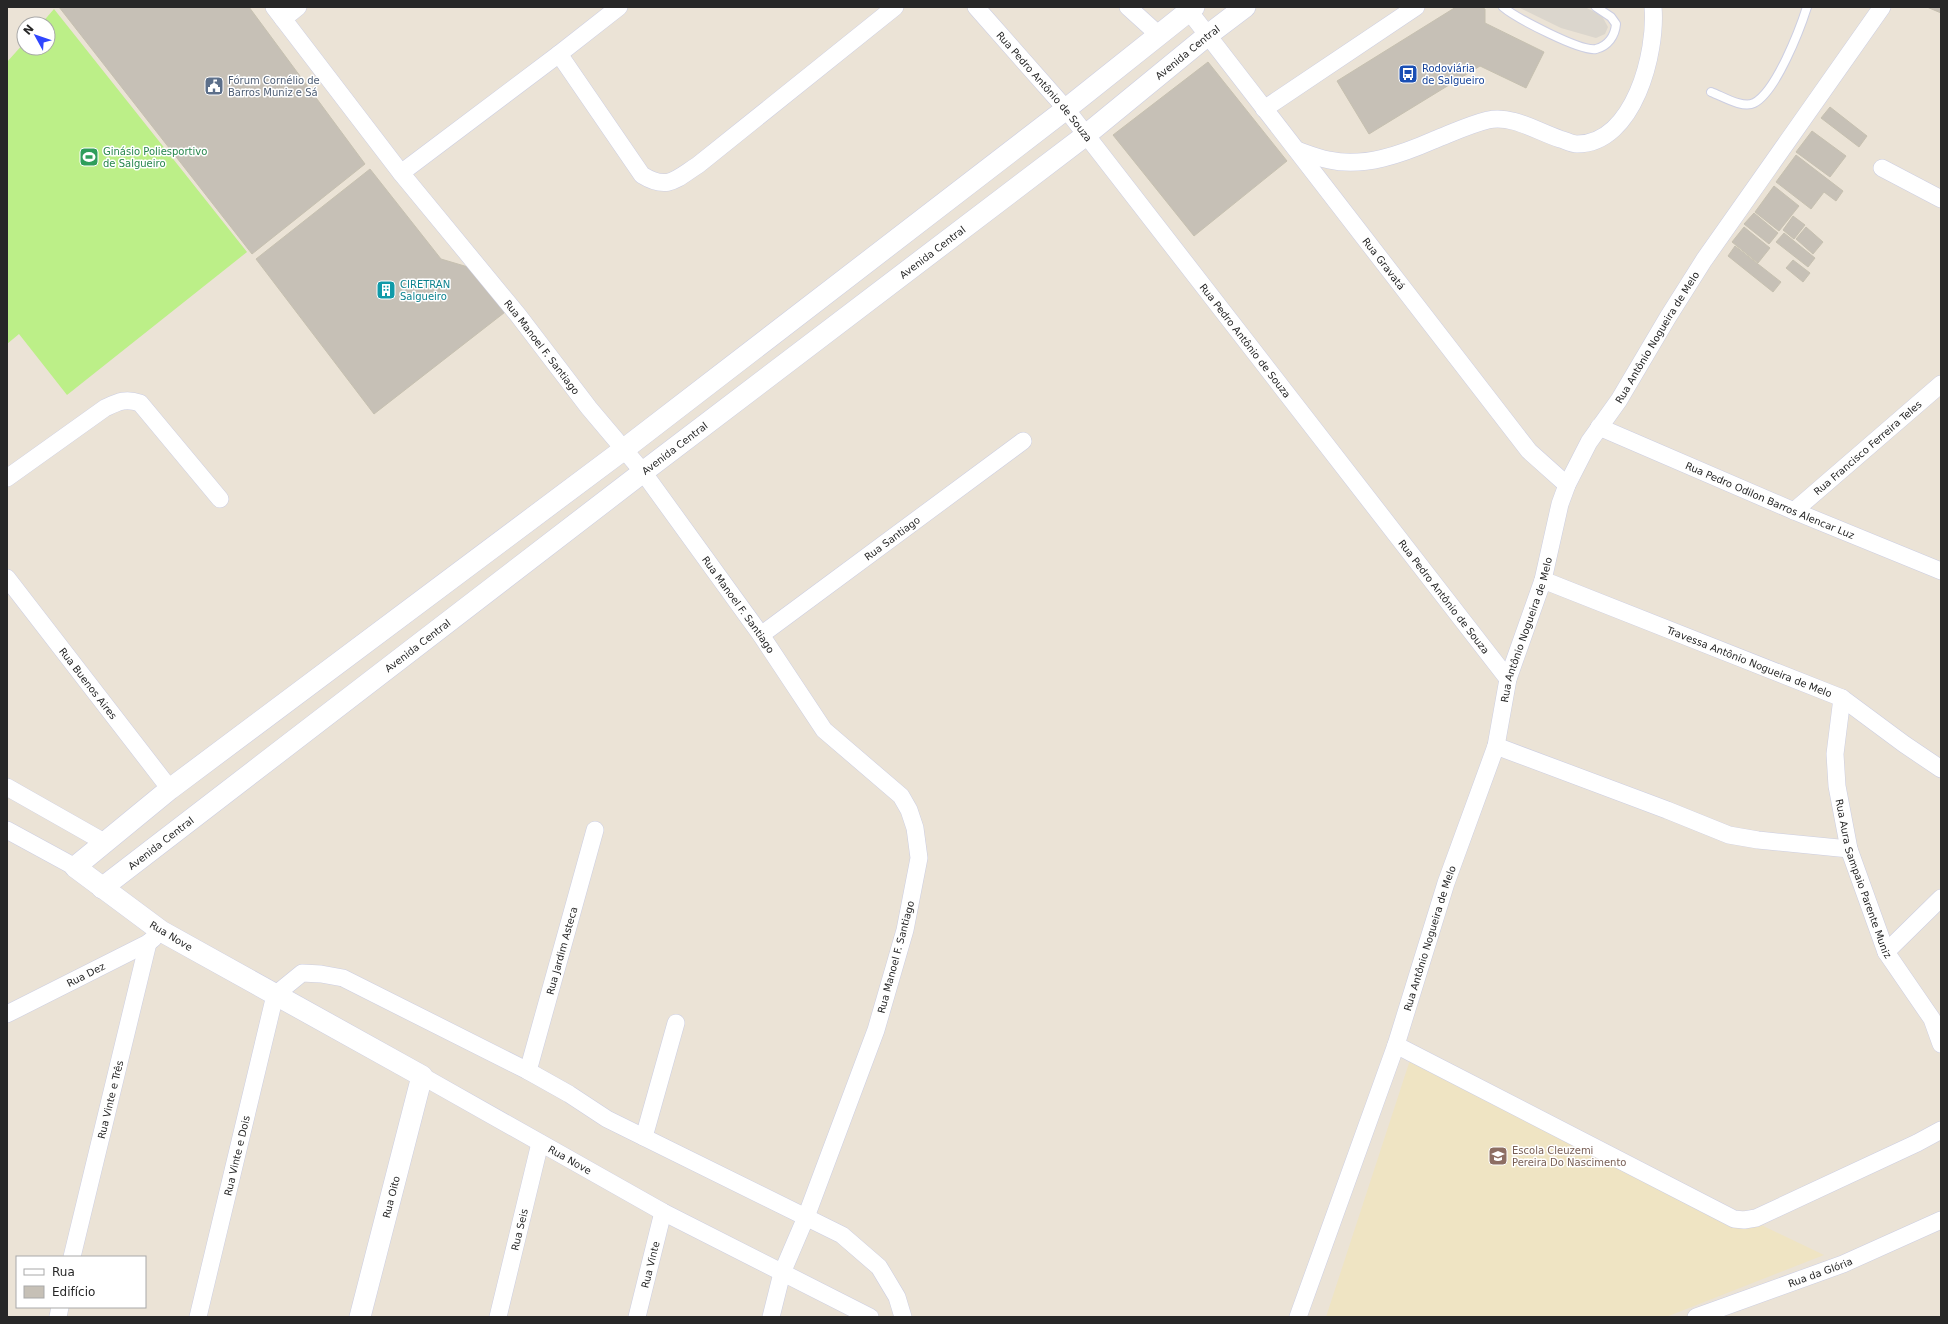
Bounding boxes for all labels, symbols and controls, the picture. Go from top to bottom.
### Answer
north arrow [16,16,56,56]
text: N [21,22,37,38]
street label: Avenida Central [1153,23,1222,81]
street label: Rua Pedro Antônio de Souza [995,29,1095,144]
bus stop icon: Rodoviária de Salgueiro [1397,63,1419,85]
place label: Rodoviária de Salgueiro [1422,63,1485,86]
public building icon: Fórum Cornélio de Barros Muniz e Sá [203,75,225,97]
place label: Fórum Cornélio de Barros Muniz e Sá [228,75,320,98]
sports icon: Ginásio Poliesportivo de Salgueiro [78,146,100,168]
place label: Ginásio Poliesportivo de Salgueiro [103,146,207,169]
street label: Avenida Central [897,223,967,280]
street label: Rua Gravatá [1361,235,1407,291]
street label: Rua Antônio Nogueira de Melo [1613,269,1701,405]
building icon: CIRETRAN Salgueiro [375,279,397,301]
place label: CIRETRAN Salgueiro [400,279,450,302]
street label: Rua Pedro Antônio de Souza [1198,281,1293,400]
street label: Rua Manoel F. Santiago [502,298,582,396]
street label: Rua Francisco Ferreira Teles [1811,398,1923,497]
street label: Avenida Central [639,420,709,477]
street label: Rua Pedro Odilon Barros Alencar Luz [1684,459,1856,541]
street label: Rua Santiago [862,514,922,562]
street label: Rua Pedro Antônio de Souza [1396,537,1492,656]
street label: Rua Manoel F. Santiago [700,554,777,655]
street label: Rua Antônio Nogueira de Melo [1498,556,1553,703]
street label: Avenida Central [383,617,452,674]
street label: Travessa Antônio Nogueira de Melo [1664,624,1834,699]
street label: Rua Buenos Aires [57,645,119,721]
street label: Rua Aura Sampaio Parente Muniz [1834,798,1894,960]
street label: Avenida Central [126,814,196,872]
street label: Rua Antônio Nogueira de Melo [1401,864,1457,1012]
street label: Rua Manoel F. Santiago [876,900,916,1014]
street label: Rua Jardim Asteca [544,905,579,996]
street label: Rua Nove [148,919,194,953]
street label: Rua Dez [65,960,107,989]
street label: Rua Vinte e Três [95,1059,125,1140]
street label: Rua Vinte e Dois [222,1114,252,1197]
street label: Rua Nove [547,1143,594,1176]
school or university icon: Escola Cleuzemi Pereira Do Nascimento [1487,1145,1509,1167]
place label: Escola Cleuzemi Pereira Do Nascimento [1512,1145,1626,1168]
street label: Rua Oito [380,1175,402,1219]
street label: Rua Seis [509,1207,529,1252]
street label: Rua Vinte [639,1240,661,1289]
street label: Rua da Glória [1787,1255,1854,1289]
legend [16,1256,146,1308]
text: Rua [52,1265,75,1279]
text: Edifício [52,1285,95,1299]

